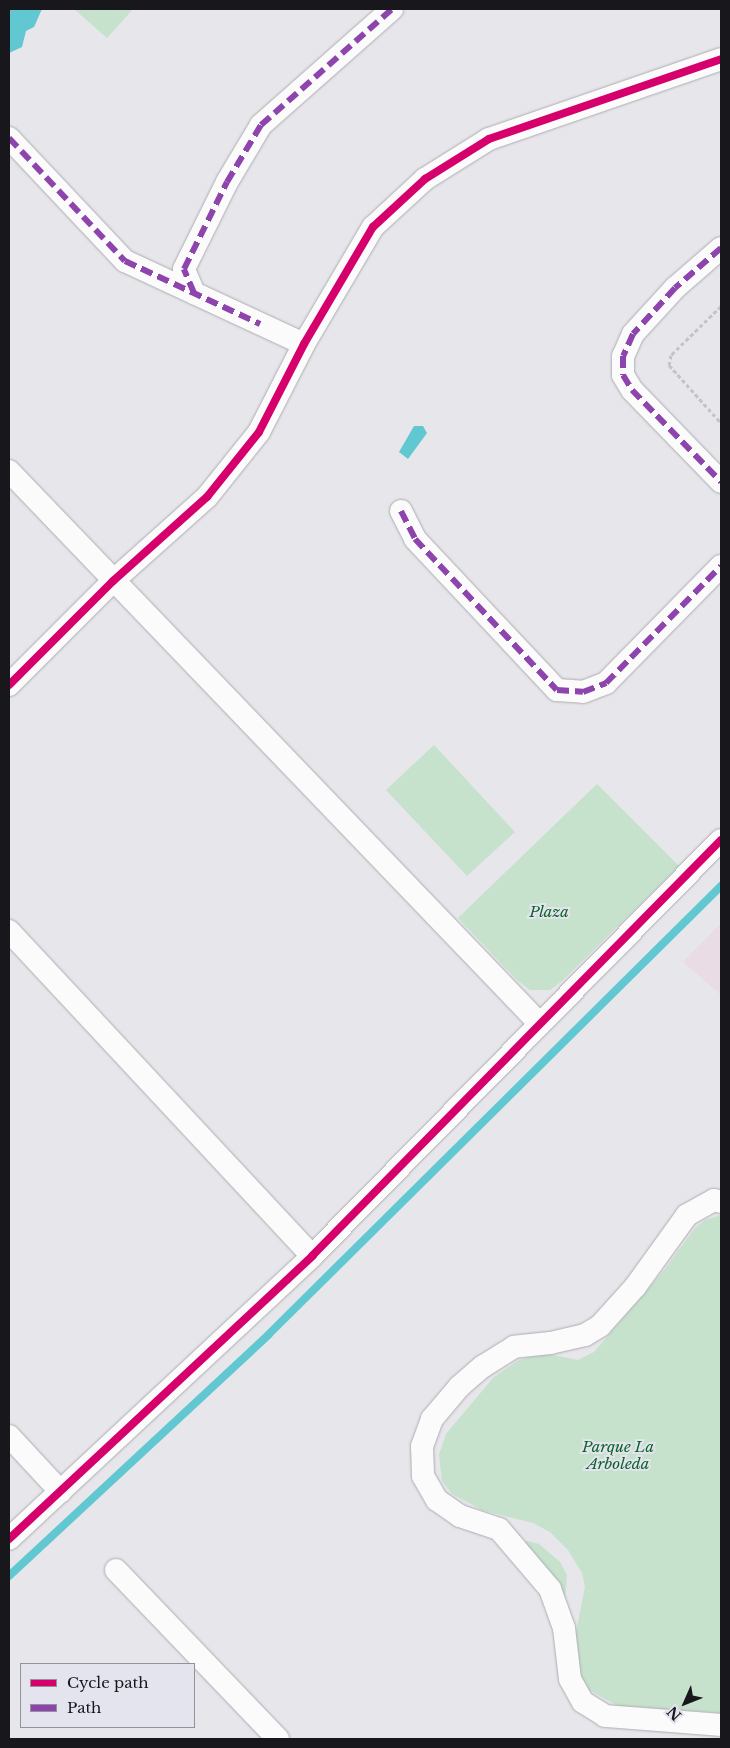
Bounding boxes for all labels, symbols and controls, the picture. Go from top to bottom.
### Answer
park label: Plaza [529,903,569,921]
park label: Parque La Arboleda [582,1437,654,1472]
legend [20,1663,195,1728]
text: Cycle path [67,1673,149,1692]
north arrow [660,1678,710,1728]
text: Path [67,1698,101,1717]
text: N [663,1702,685,1724]

